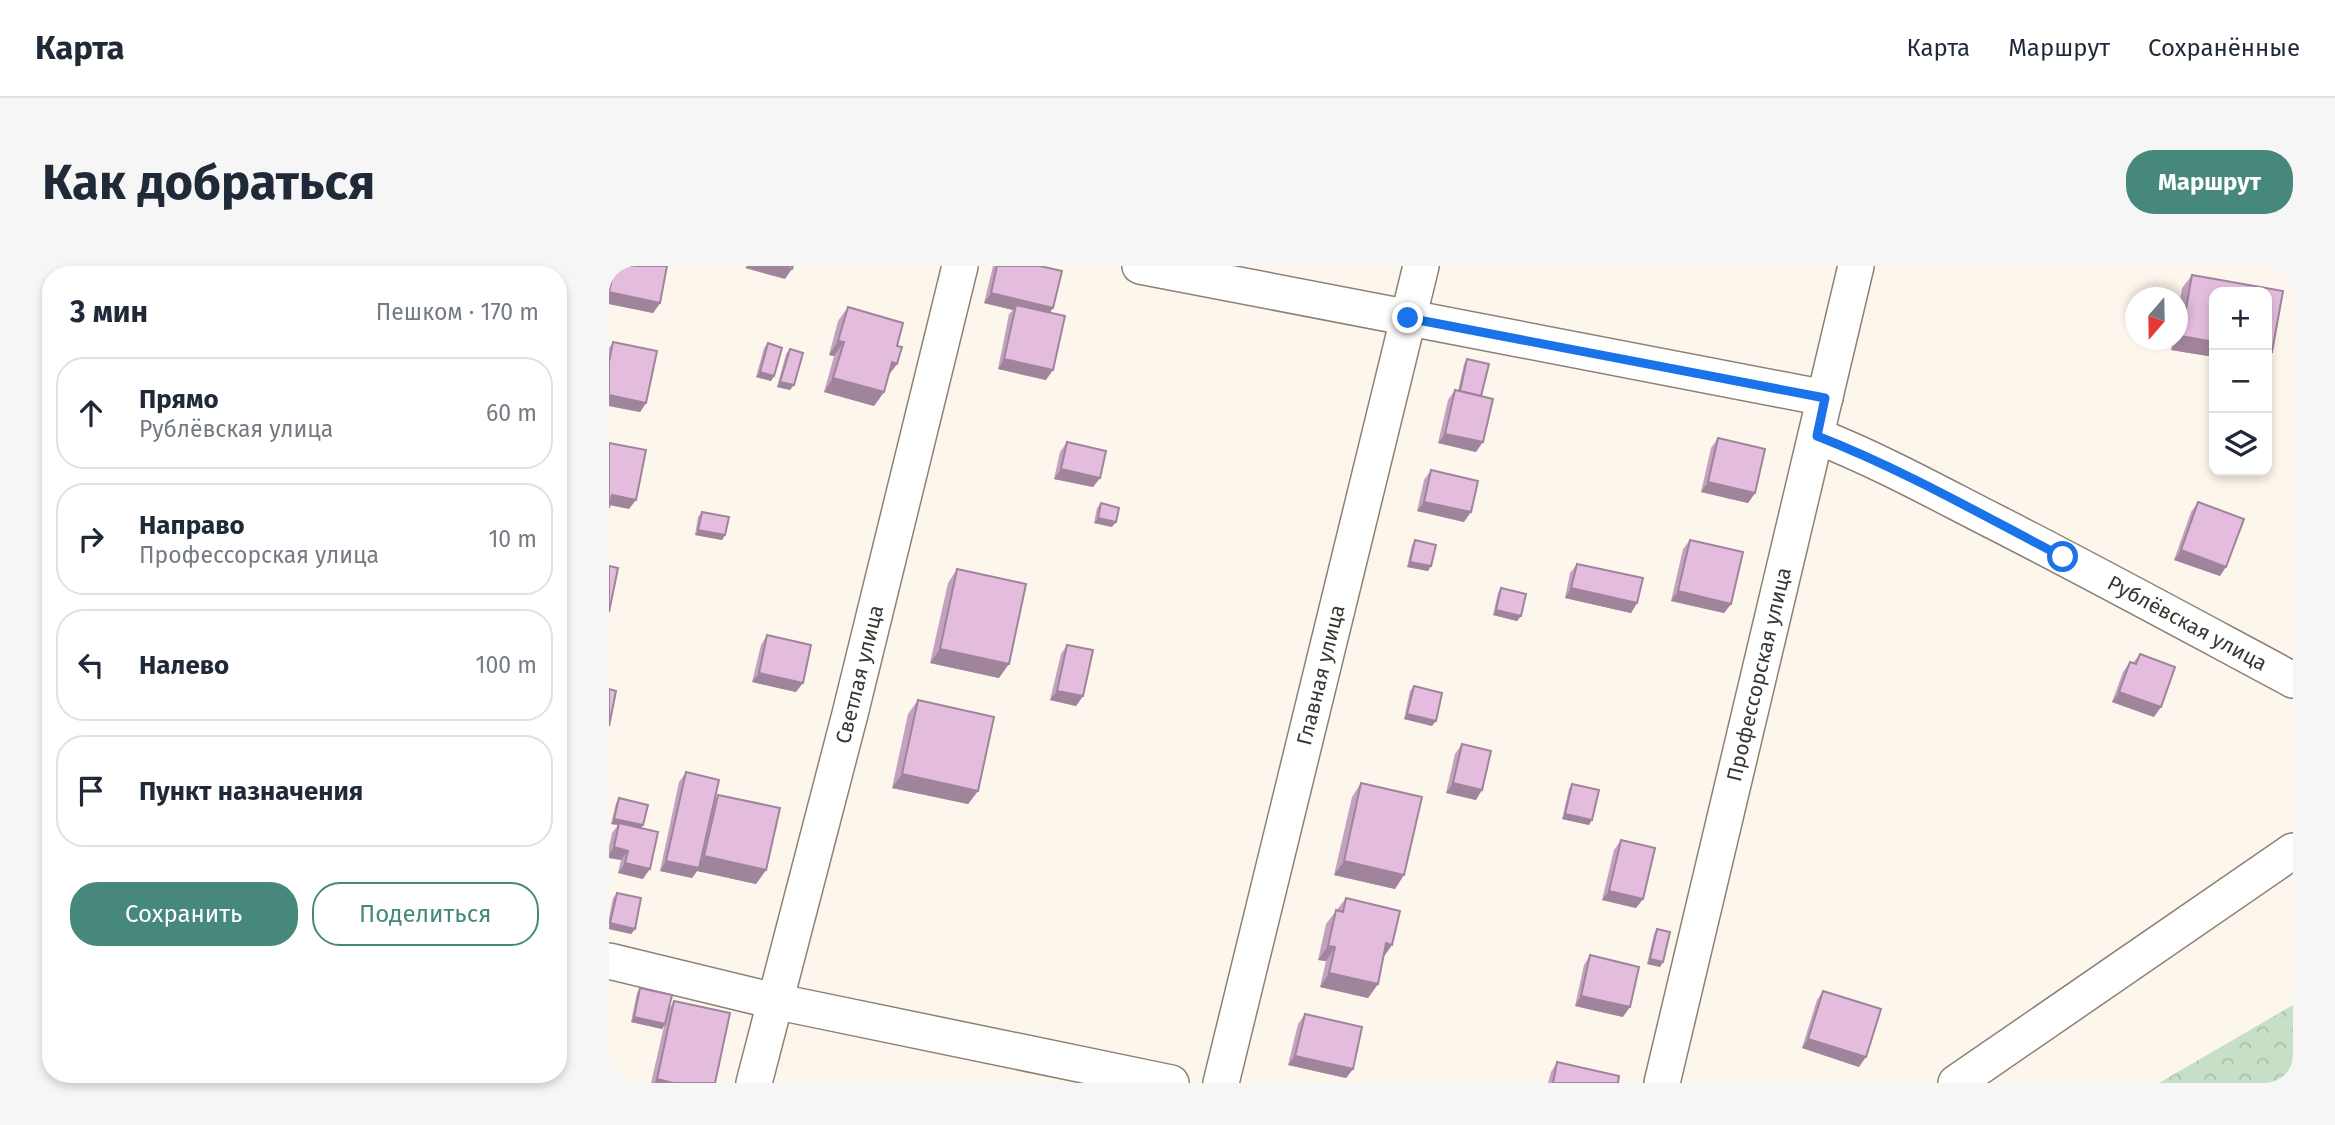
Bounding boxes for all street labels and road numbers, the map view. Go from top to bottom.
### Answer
street label: Профессорская улица [1721,565,1797,784]
street label: Рублёвская улица [2103,570,2272,677]
street label: Светлая улица [830,602,889,746]
street label: Главная улица [1291,602,1351,748]

